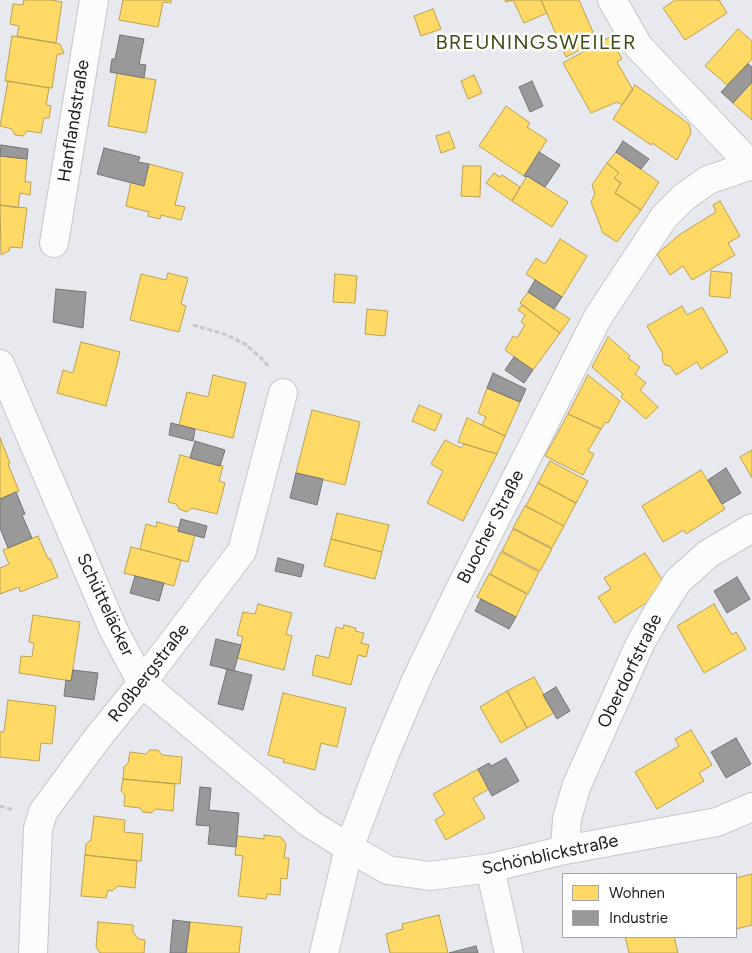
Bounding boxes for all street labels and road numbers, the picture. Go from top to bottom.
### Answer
street label: Hanflandstraße [54,58,94,184]
street label: Buocher Straße [453,467,529,587]
street label: Schütteläcker [72,550,138,660]
street label: Oberdorfstraße [593,610,667,732]
street label: Roßbergstraße [104,619,194,727]
street label: Schönblickstraße [480,830,620,880]

